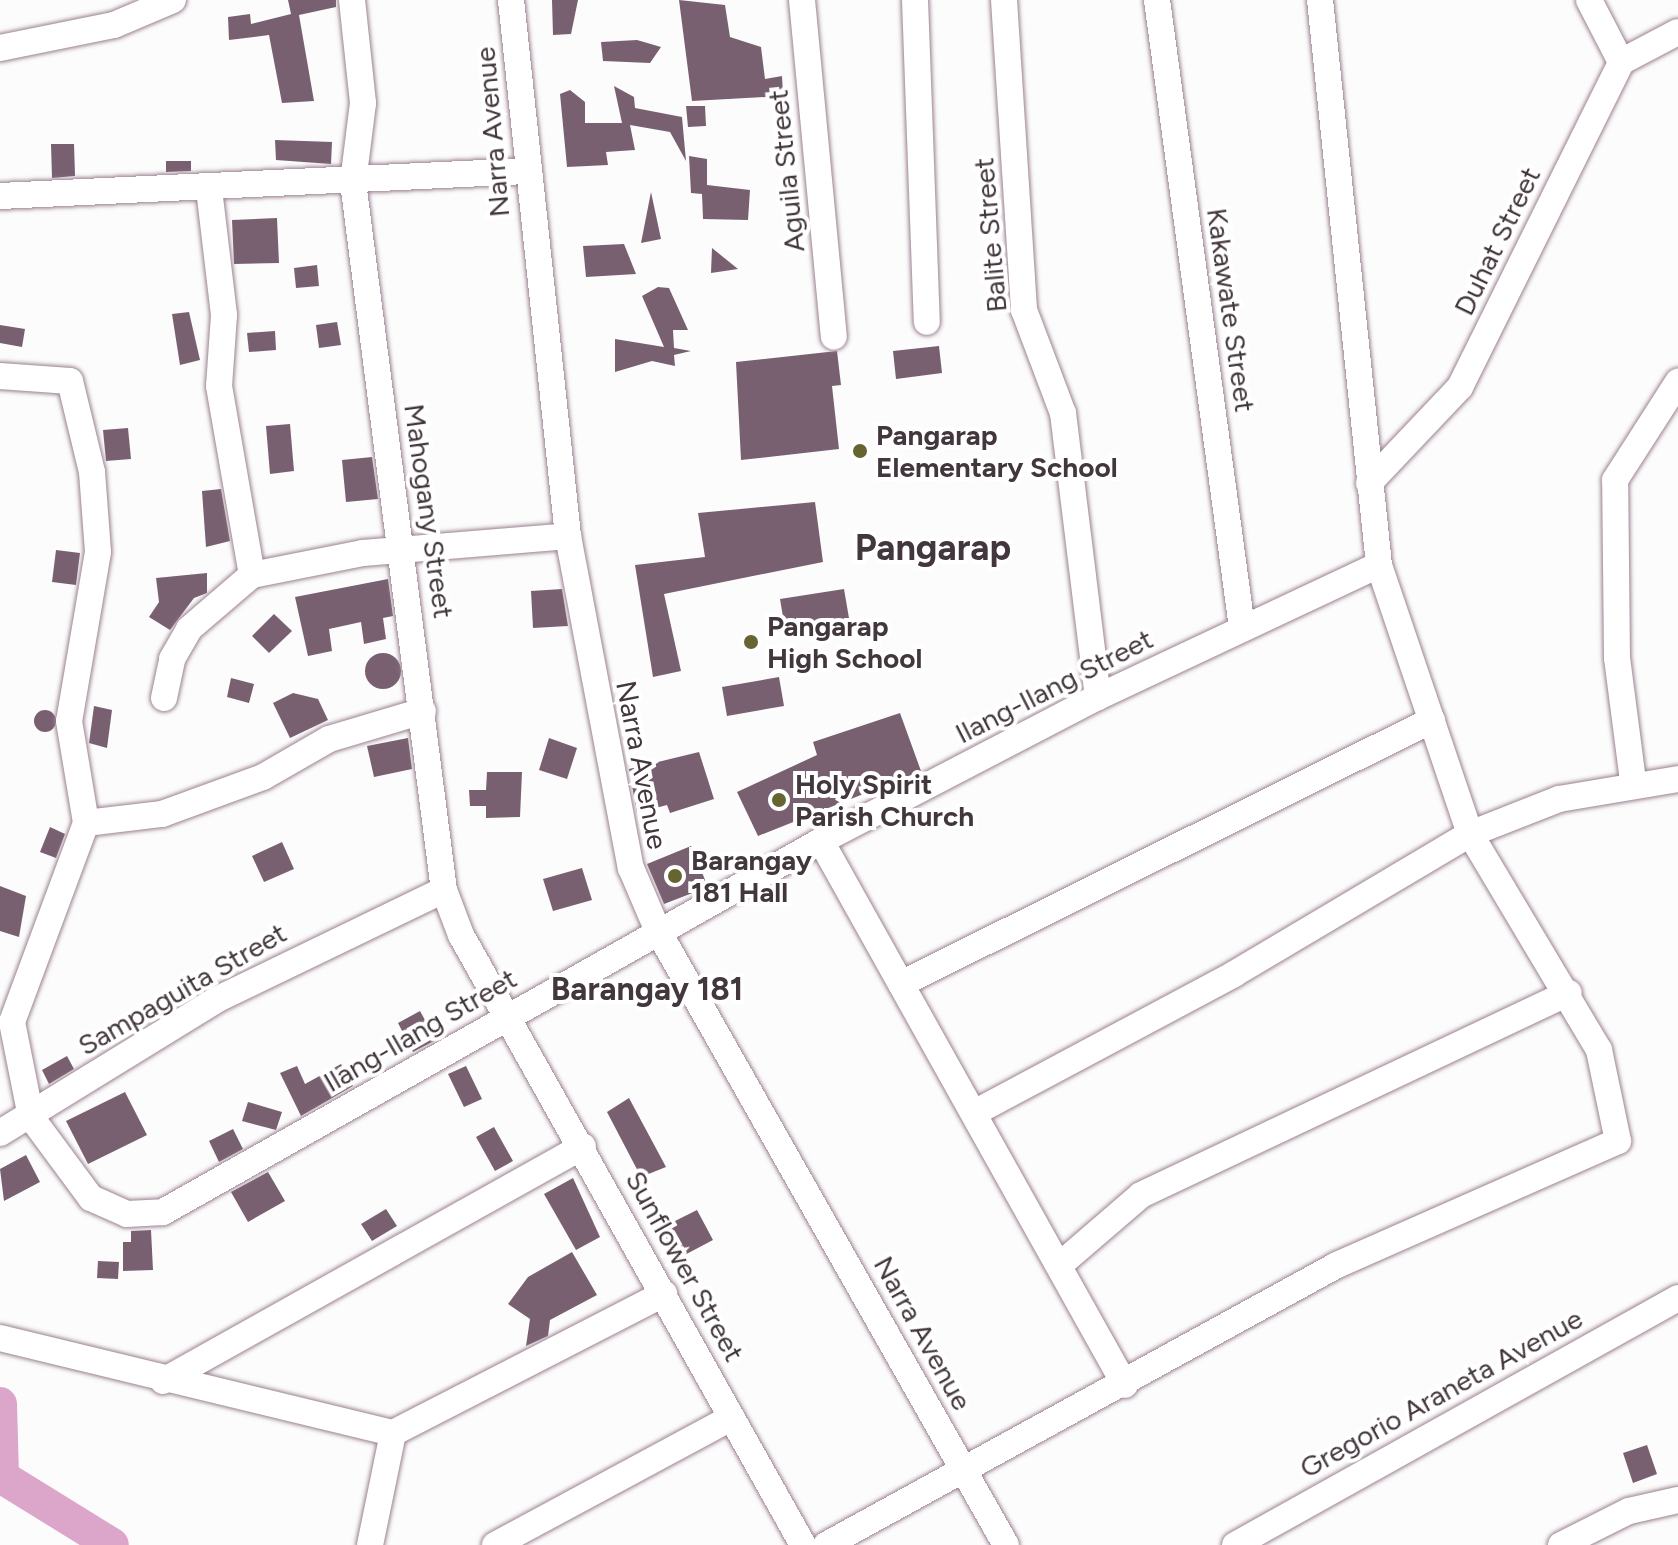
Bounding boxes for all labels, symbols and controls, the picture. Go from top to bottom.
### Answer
street label: Narra Avenue [468,45,516,219]
street label: Aguila Street [761,88,811,254]
street label: Balite Street [967,156,1013,314]
street label: Duhat Street [1447,161,1547,321]
street label: Kakawate Street [1200,206,1262,414]
street label: Mahogany Street [397,402,461,620]
place label: Pangarap Elementary School [876,418,1118,484]
marker: Pangarap Elementary School [851,442,869,460]
district label: Pangarap [855,526,1011,570]
place label: Pangarap High School [767,609,922,675]
street label: Ilang-Ilang Street [950,622,1158,750]
marker: Pangarap High School [742,633,760,651]
street label: Narra Avenue [609,678,675,852]
place label: Holy Spirit Parish Church [795,767,974,833]
marker: Holy Spirit Parish Church [770,791,788,809]
place label: Barangay 181 Hall [691,843,812,909]
marker: Barangay 181 Hall [666,867,684,885]
street label: Sampaguita Street [72,916,292,1062]
street label: Ilang-Ilang Street [318,961,522,1099]
district label: Barangay 181 [551,970,743,1008]
street label: Sunflower Street [619,1165,751,1367]
street label: Narra Avenue [867,1250,979,1416]
street label: Gregorio Araneta Avenue [1294,1301,1588,1485]

